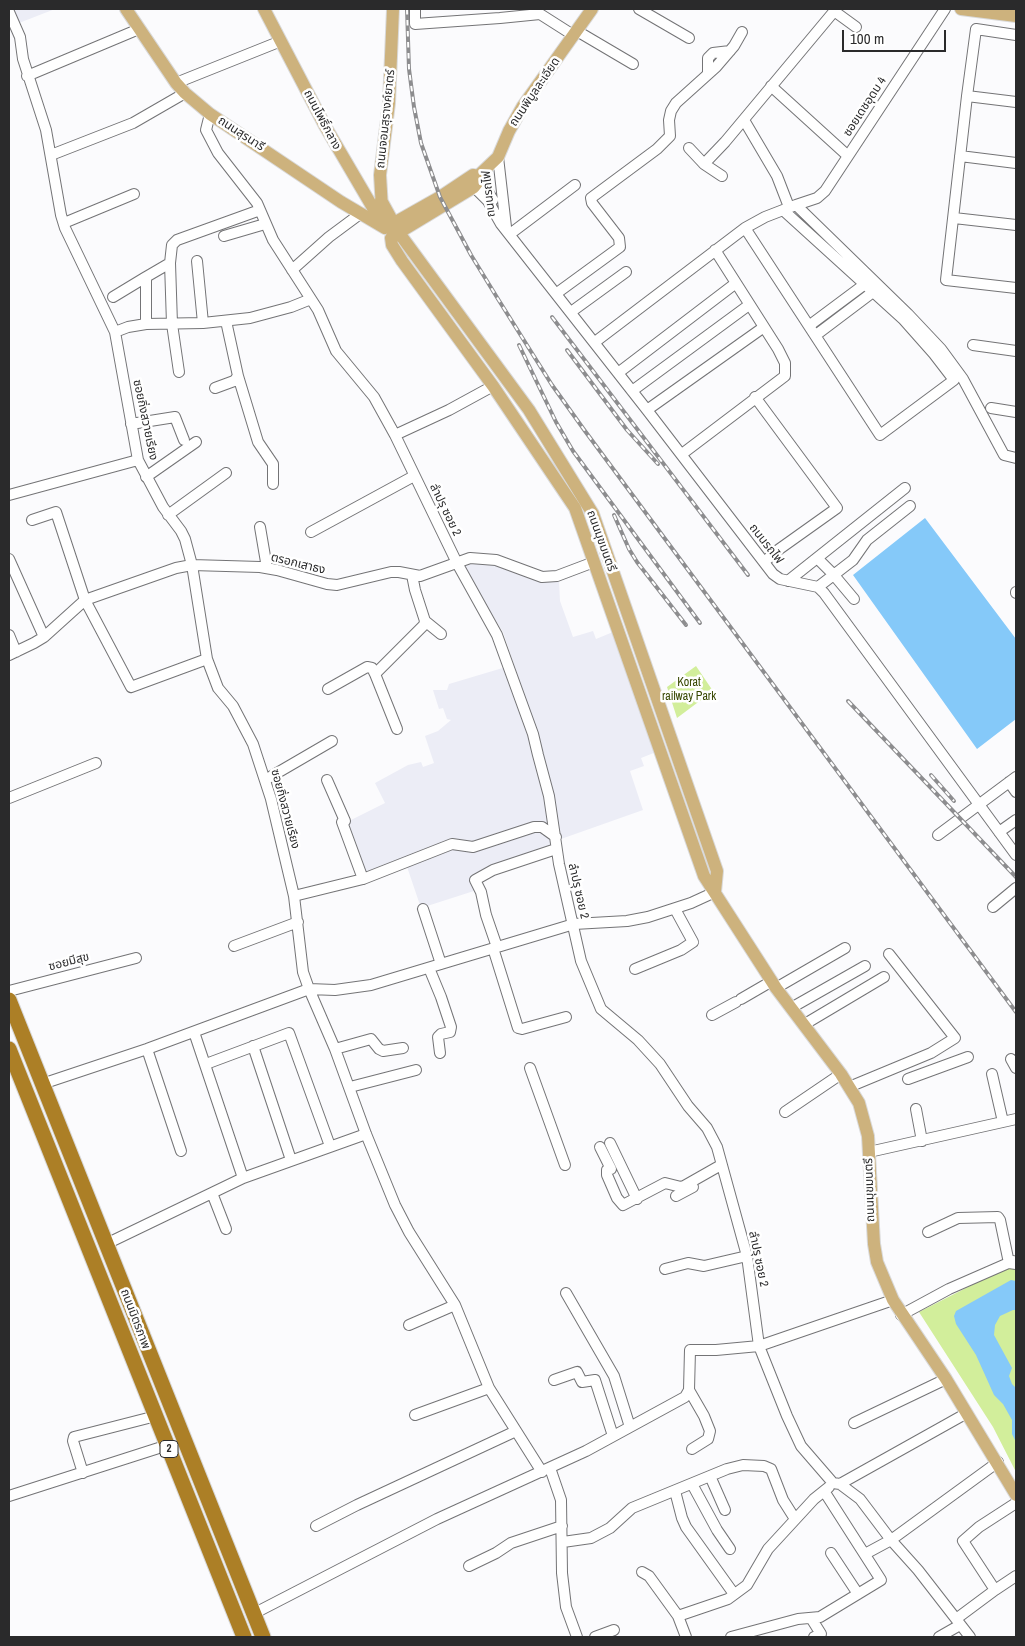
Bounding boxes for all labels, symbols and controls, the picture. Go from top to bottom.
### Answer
scale bar [845,20,949,52]
text: 100 m [850,28,884,49]
street label: ถนนพิบูลละเอียด [507,55,563,129]
street label: ถนนจอมสุรางค์ยาตร์ [374,69,398,169]
street label: ซอยเดชอุดม 4 [840,75,890,139]
street label: ถนนโพธิ์กลาง [300,88,344,152]
street label: ถนนสุรนารี [215,114,267,154]
street label: ถนนรถไฟ [479,170,499,218]
street label: ซอยกิ่งสวายเรียง [129,378,161,462]
street label: ลำปรุ ซอย 2 [426,481,464,539]
street label: ถนนมุขมนตรี [583,508,619,574]
street label: ถนนรถไฟ [746,521,786,567]
street label: ตรอกเสาธง [269,550,327,578]
park label: Korat railway Park [662,676,716,704]
street label: ซอยกิ่งสวายเรียง [267,768,303,850]
street label: ลำปรุ ซอย 2 [565,862,591,920]
street label: ซอยมีสุข [47,950,91,974]
street label: ถนนมุขมนตรี [862,1158,878,1222]
street label: ลำปรุ ซอย 2 [745,1230,771,1288]
street label: ถนนมิตรภาพ [117,1287,153,1351]
road number: 2 [160,1440,178,1458]

